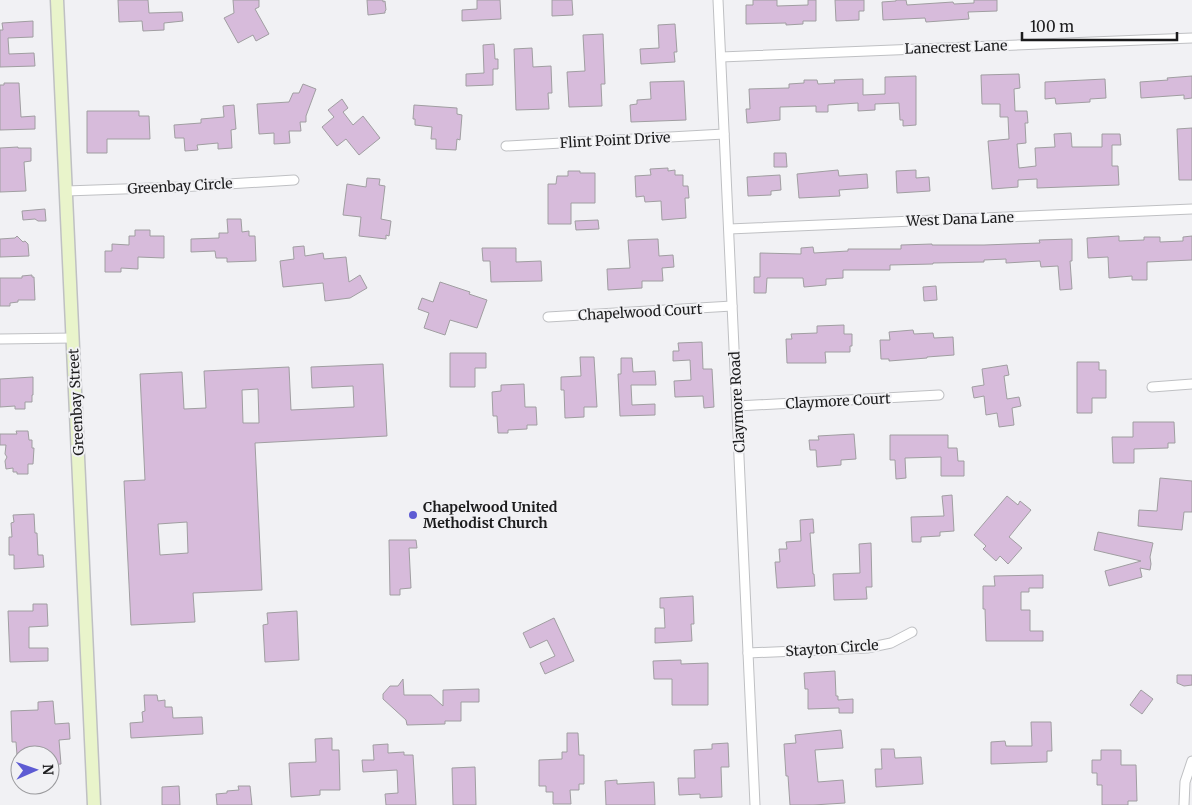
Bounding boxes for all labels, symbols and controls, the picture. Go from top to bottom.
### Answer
scale bar [1022,10,1177,42]
text: 100 m [1030,17,1074,36]
street label: Lanecrest Lane [904,36,1008,58]
street label: Flint Point Drive [559,128,671,152]
street label: Greenbay Circle [127,174,233,198]
street label: West Dana Lane [905,208,1014,230]
street label: Chapelwood Court [577,300,703,324]
street label: Greenbay Street [64,347,88,456]
street label: Claymore Road [725,350,749,453]
street label: Claymore Court [785,389,891,413]
place label: Chapelwood United Methodist Church [423,498,558,532]
marker: Chapelwood United Methodist Church [407,509,419,521]
street label: Stayton Circle [785,636,879,660]
north arrow [10,745,60,795]
text: N [39,764,57,775]

